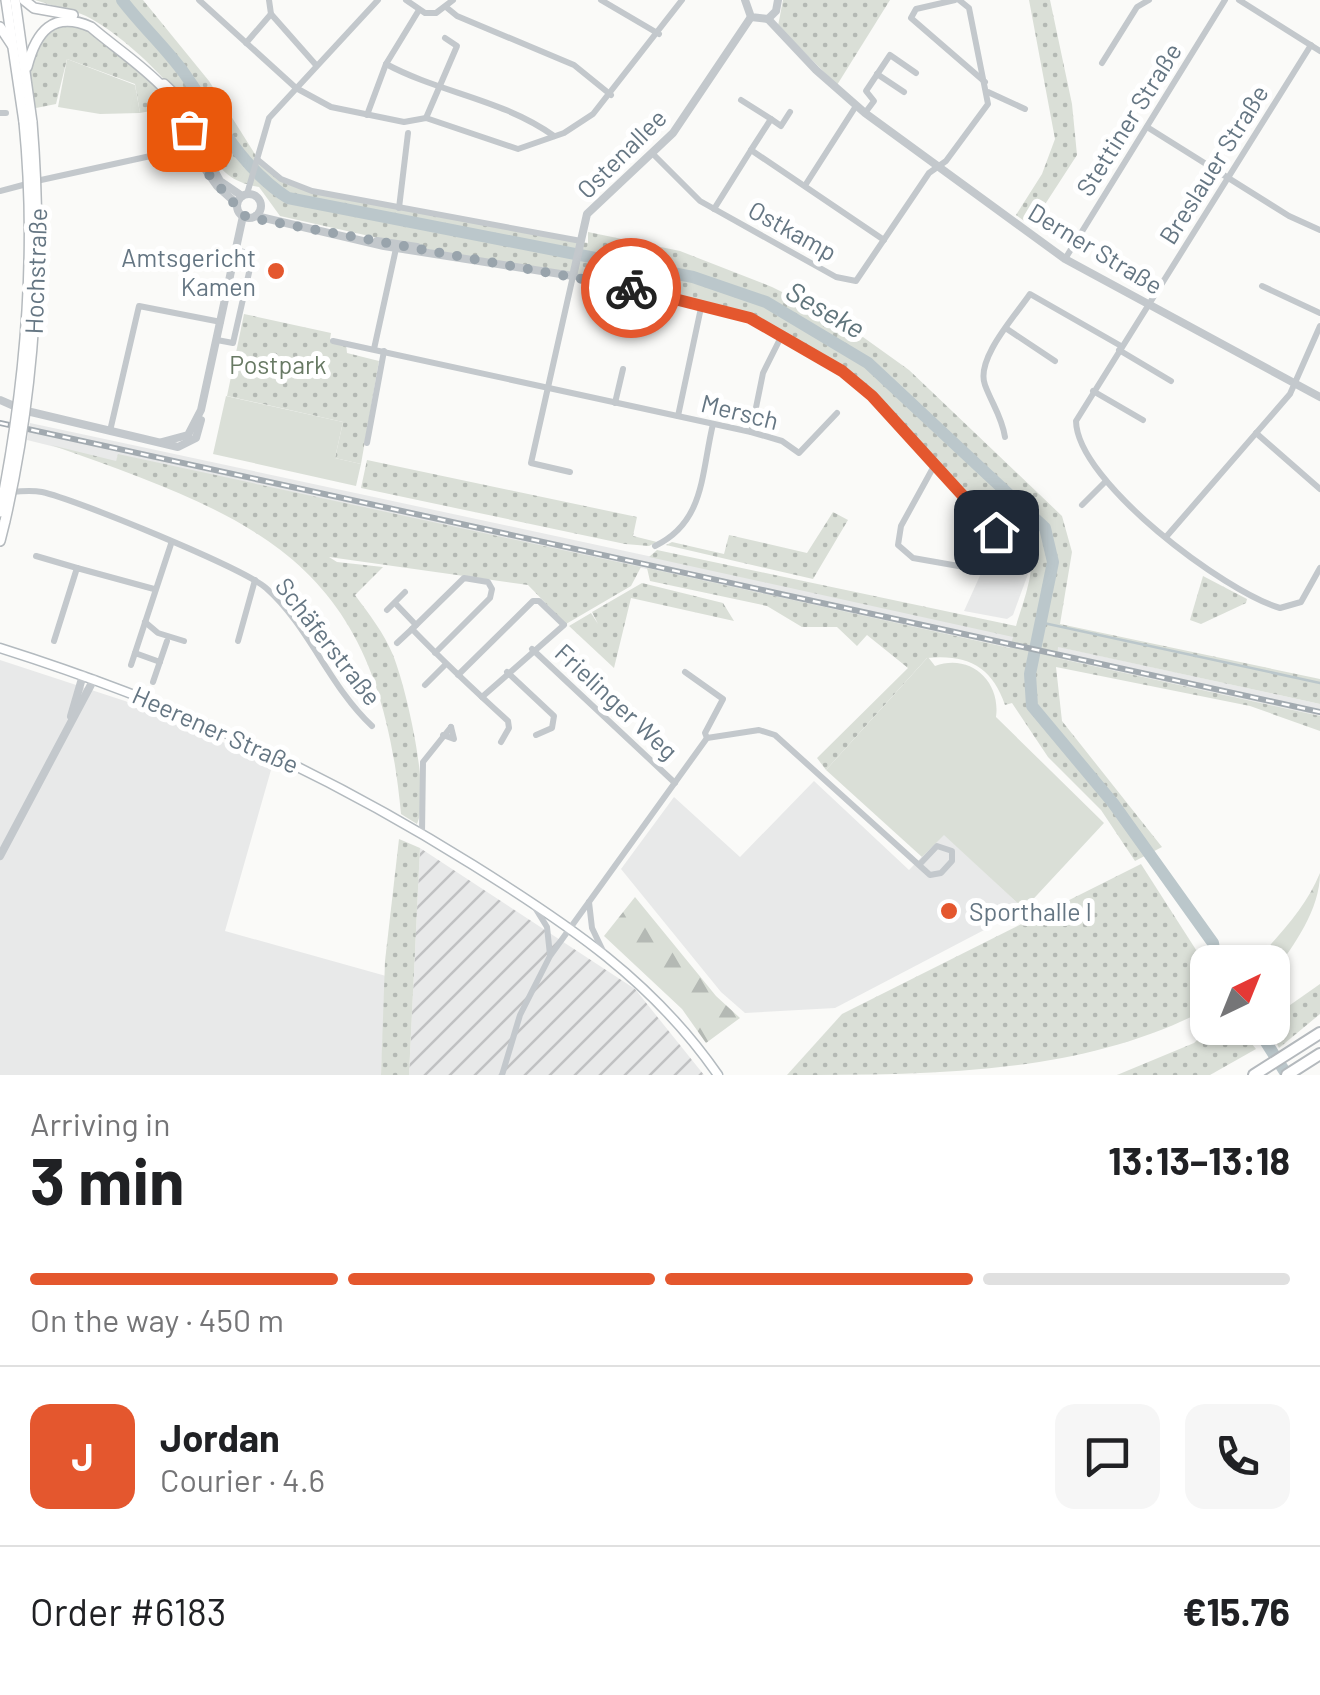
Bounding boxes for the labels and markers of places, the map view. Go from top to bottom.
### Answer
pin [147,87,232,172]
place label: Amtsgericht Kamen [121,242,256,301]
marker: Amtsgericht Kamen [265,260,287,282]
pin [954,490,1039,575]
place label: Sporthalle I [969,896,1092,926]
marker: Sporthalle I [938,900,960,922]

